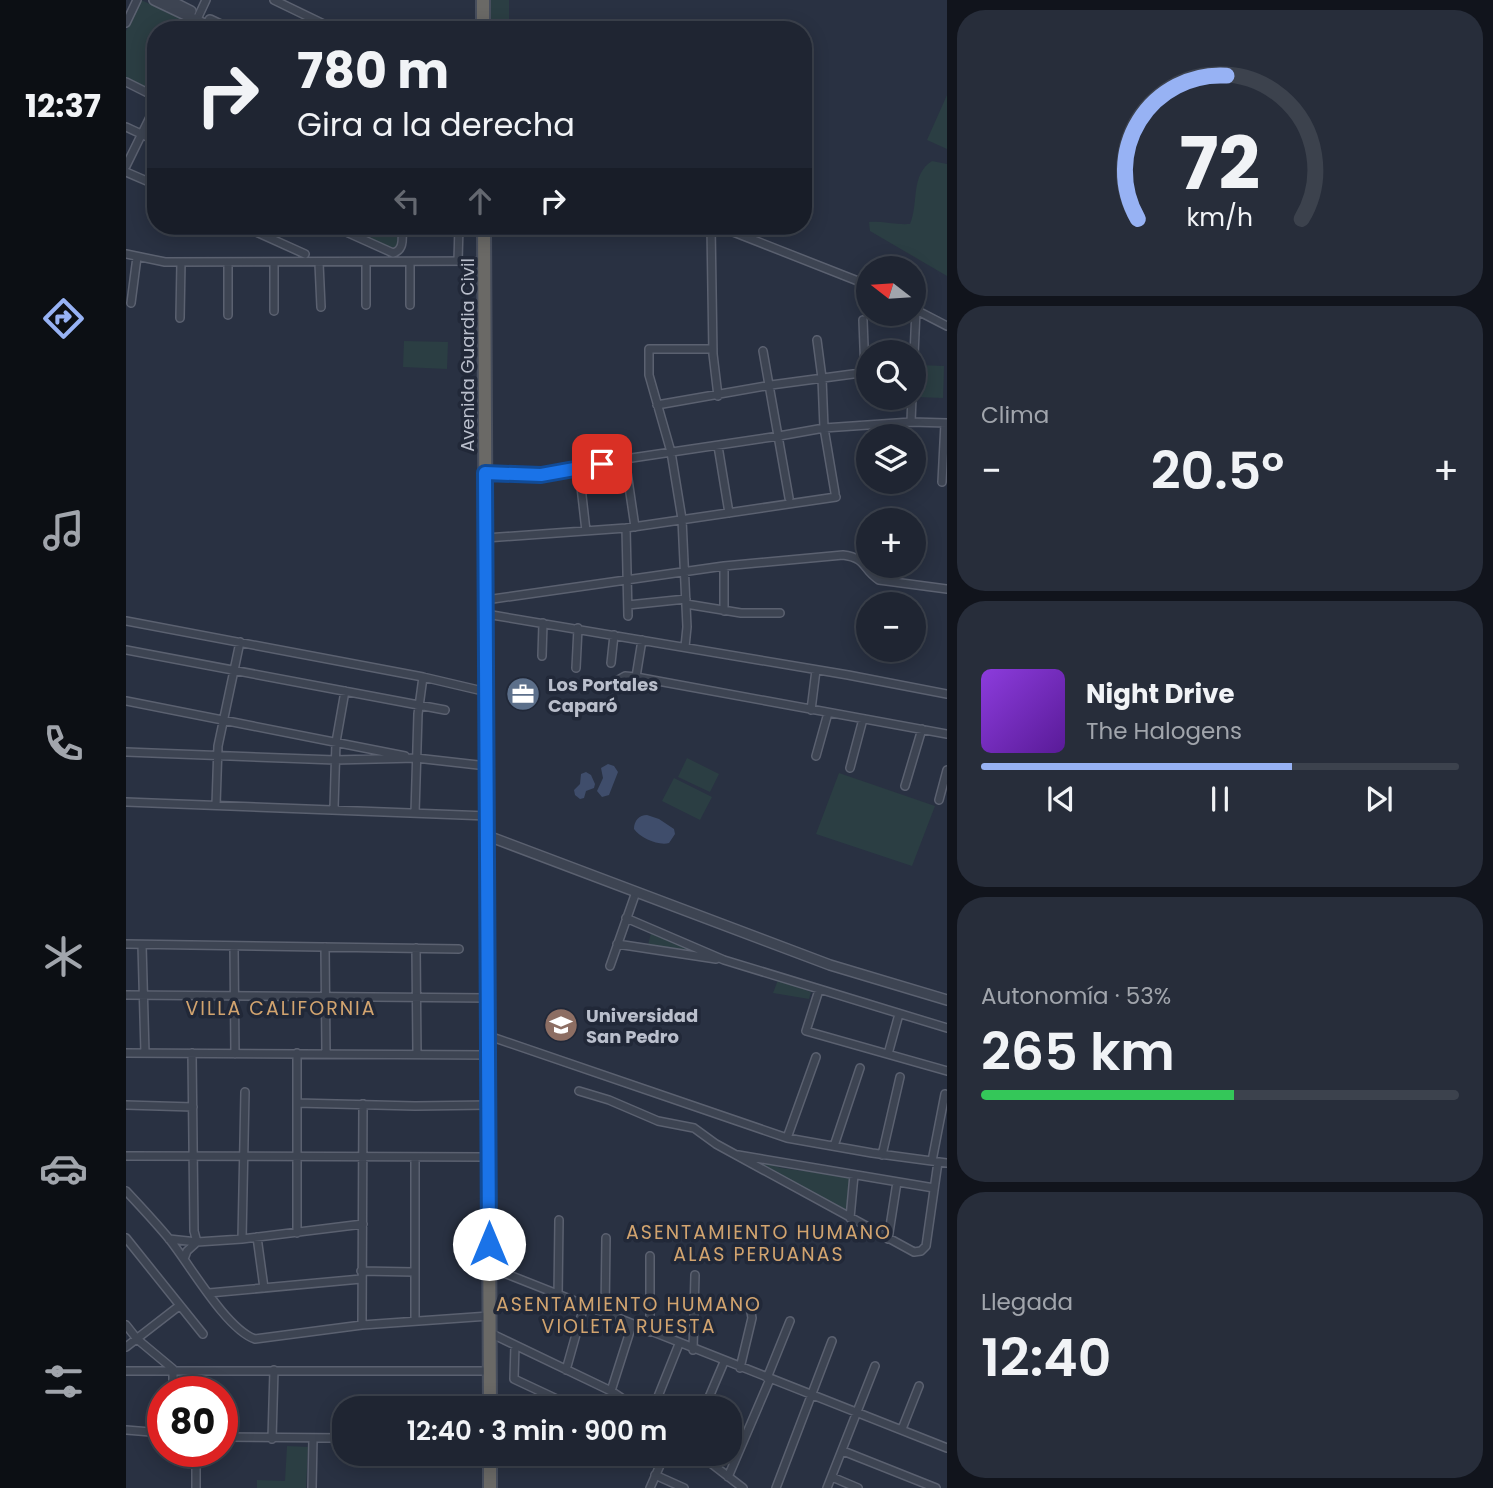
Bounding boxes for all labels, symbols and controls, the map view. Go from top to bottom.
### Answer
text: 780 m [297,37,449,105]
icon: right [182,49,273,140]
text: 12:37 [25,83,101,128]
text: Gira a la derecha [297,102,575,147]
text: 72 [1180,113,1260,214]
icon: left [388,182,426,220]
icon: ahead [461,182,499,220]
icon: right [534,182,572,220]
text: km/h [1187,200,1253,235]
north arrow [856,256,926,326]
map controls [856,256,926,662]
street label: Avenida Guardia Civil [455,258,480,452]
icon: directions [39,294,88,343]
button: search [856,340,926,410]
text: Clima [981,399,1049,431]
button: layers [856,424,926,494]
pin [572,434,632,494]
text: 20.5° [1151,434,1284,507]
text: − [981,444,1002,497]
text: + [1433,444,1459,497]
icon: arrive [583,445,621,483]
icon: music [39,506,88,555]
button: + [856,508,926,578]
button: − [856,592,926,662]
place label: Los Portales Caparó [548,672,658,718]
office icon: Los Portales Caparó [504,675,542,713]
text: Night Drive [1086,676,1234,712]
text: The Halogens [1086,715,1242,747]
icon: phone [39,719,88,768]
icon: previous [1042,780,1080,818]
icon: pause [1201,780,1239,818]
icon: next [1360,780,1398,818]
icon: climate [39,932,88,981]
text: Autonomía · 53% [981,980,1171,1012]
district label: VILLA CALIFORNIA [185,995,377,1022]
place label: Universidad San Pedro [586,1003,698,1049]
school or university icon: Universidad San Pedro [542,1006,580,1044]
text: 265 km [981,1015,1175,1088]
icon: car [39,1144,88,1193]
position arrow [452,1207,526,1281]
district label: ASENTAMIENTO HUMANO ALAS PERUANAS [626,1219,892,1268]
text: Llegada [981,1286,1073,1318]
district label: ASENTAMIENTO HUMANO VIOLETA RUESTA [496,1291,762,1340]
text: 12:40 [981,1321,1111,1394]
icon: filters [39,1357,88,1406]
speed limit sign: 80 [147,1376,238,1467]
text: 12:40 · 3 min · 900 m [407,1413,667,1449]

